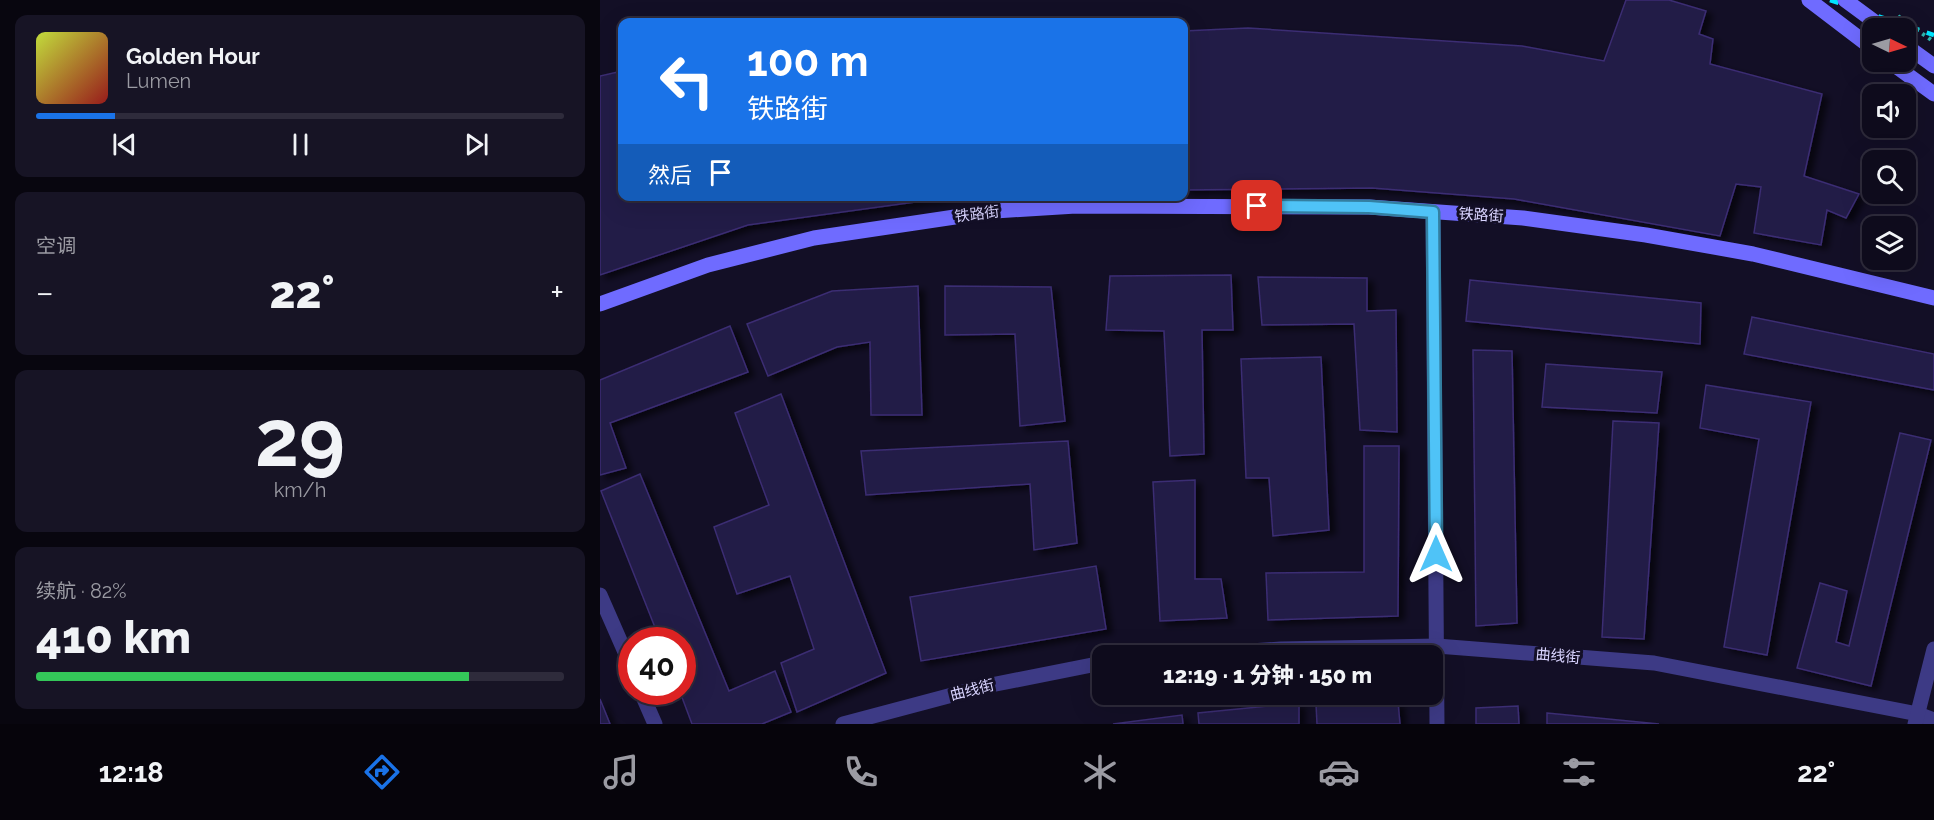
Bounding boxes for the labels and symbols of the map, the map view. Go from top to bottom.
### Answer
north arrow [1862,18,1916,72]
pin [1231,180,1282,231]
street label: 铁路街 [954,202,1000,226]
street label: 铁路街 [1458,204,1504,226]
position arrow [1404,522,1468,586]
speed limit sign: 40 [618,627,696,705]
street label: 曲线街 [1535,645,1581,667]
street label: 曲线街 [948,676,996,704]

